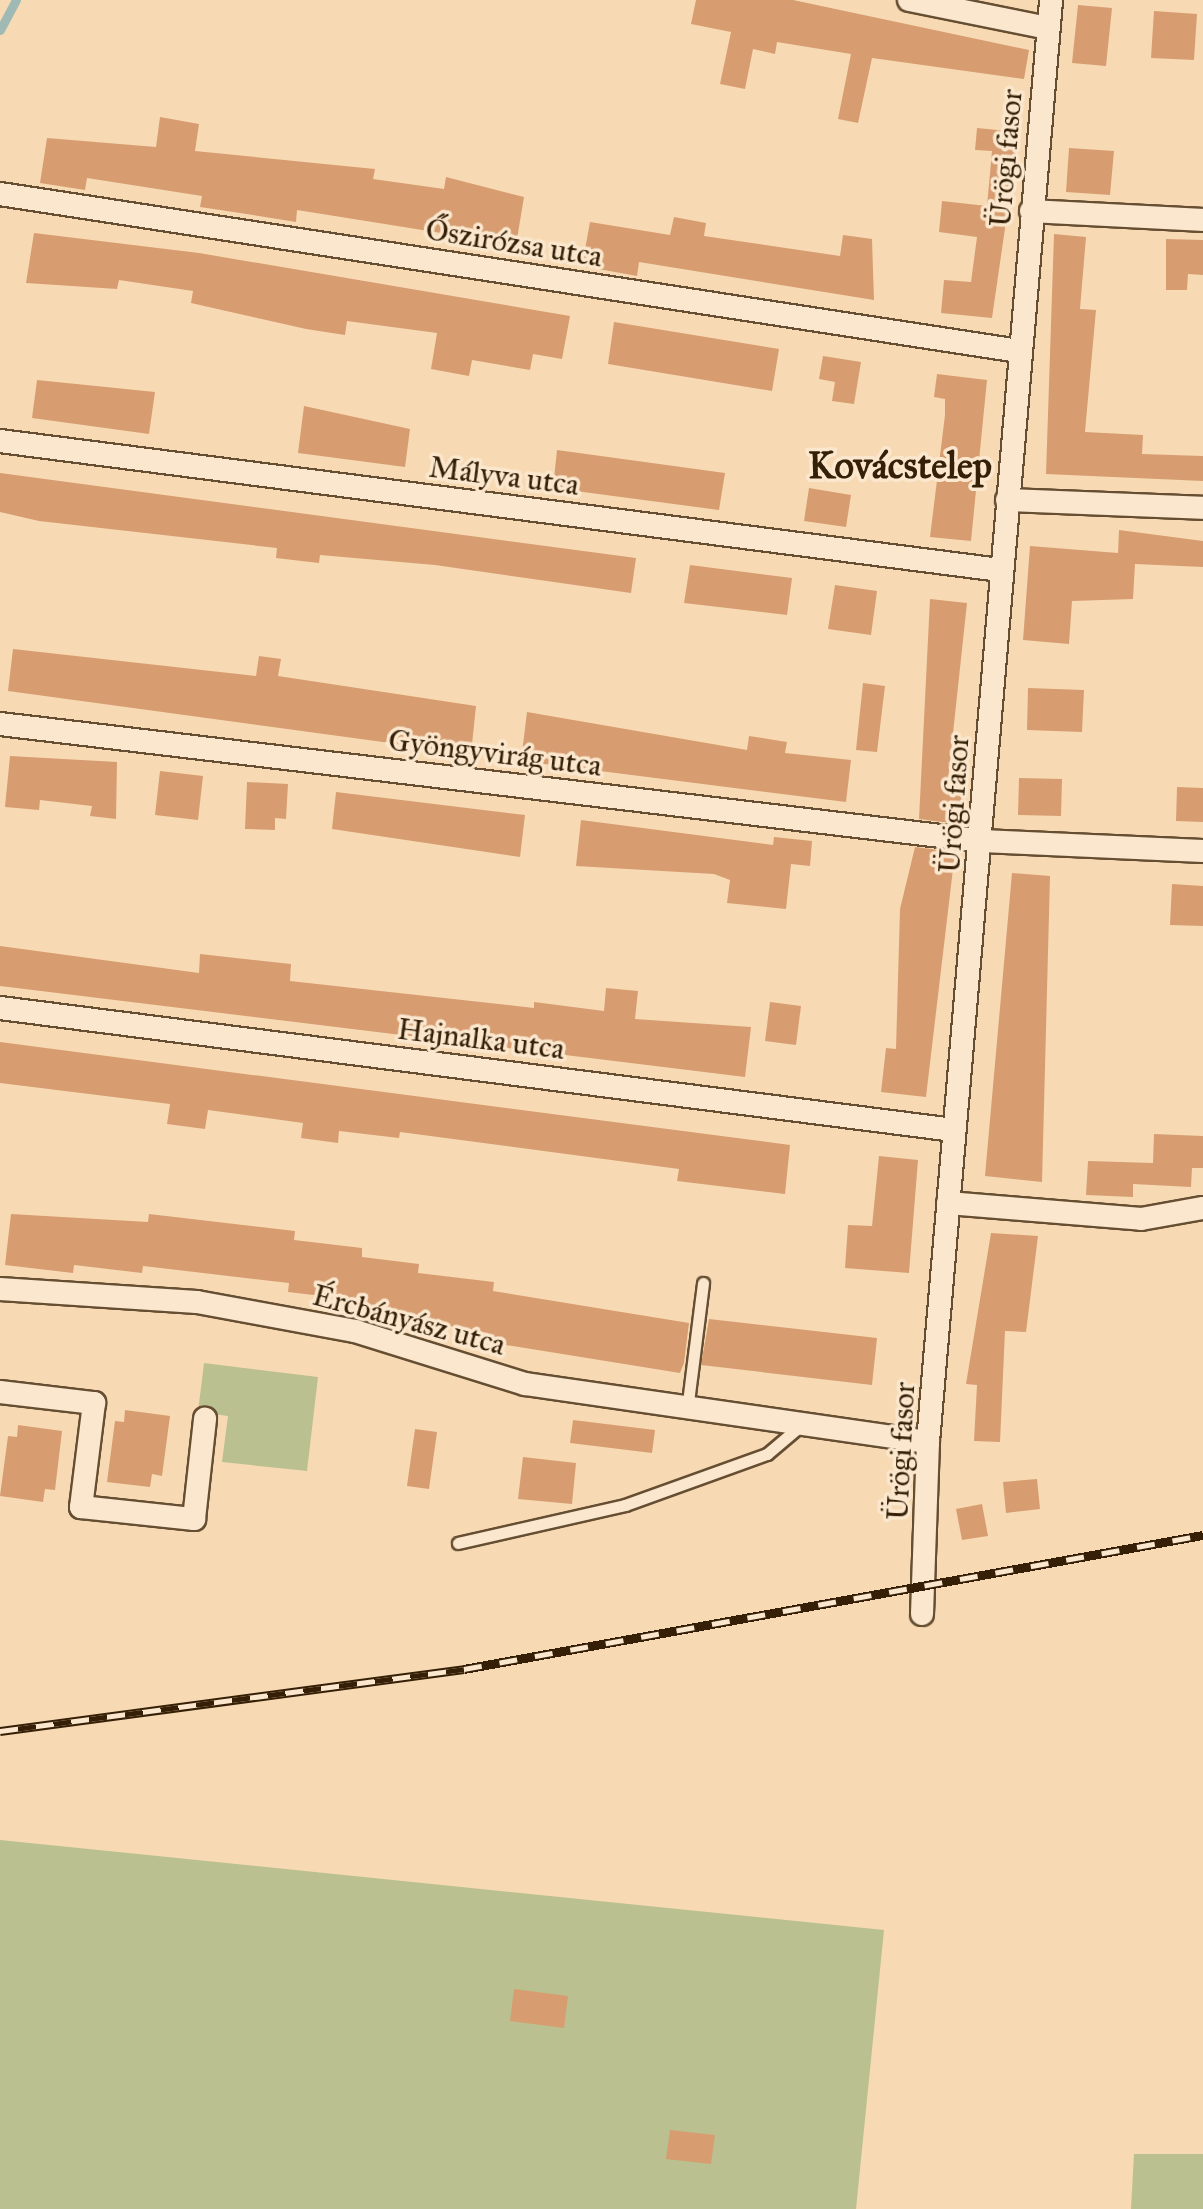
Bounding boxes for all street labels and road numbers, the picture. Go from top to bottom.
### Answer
street label: Ürögi fasor [982,88,1030,228]
street label: Őszirózsa utca [423,211,605,275]
street label: Mályva utca [427,449,581,503]
street label: Gyöngyvirág utca [386,722,604,784]
street label: Ürögi fasor [931,734,977,874]
street label: Hajnalka utca [395,1011,567,1067]
street label: Ércbányász utca [309,1277,509,1363]
street label: Ürögi fasor [879,1381,923,1521]

